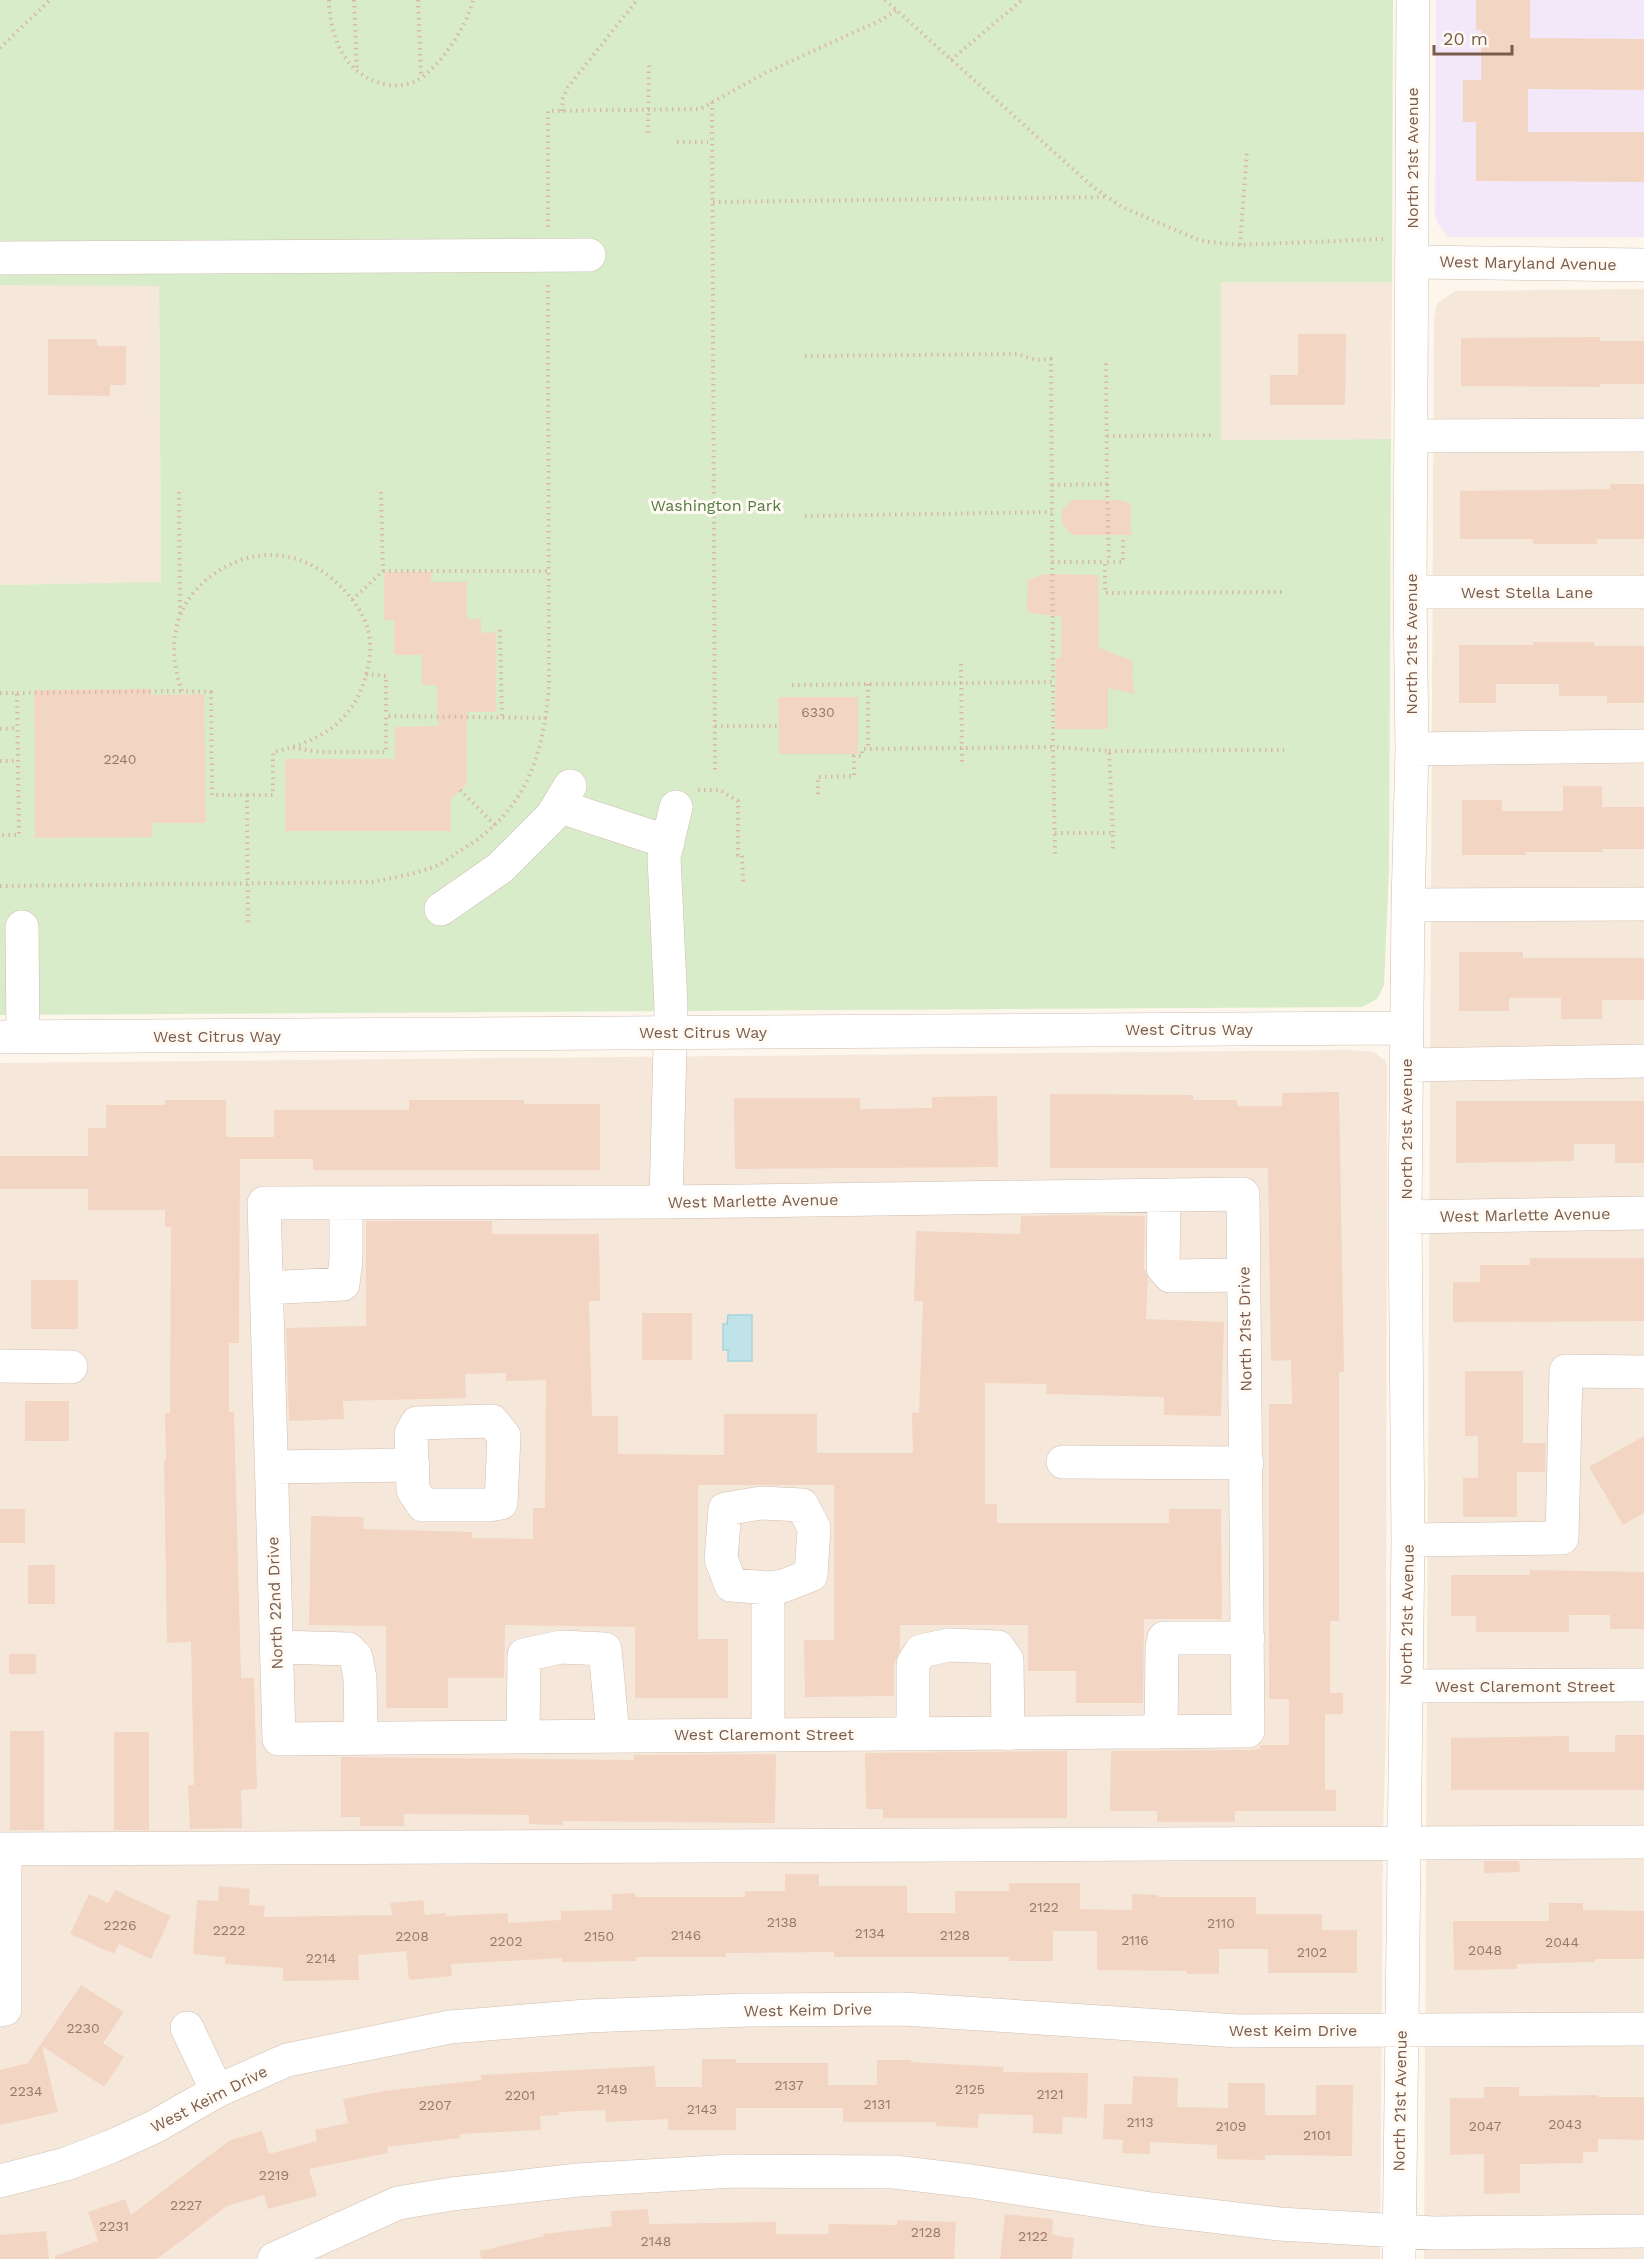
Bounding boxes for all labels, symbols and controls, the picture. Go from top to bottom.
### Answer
scale bar [1434,18,1512,56]
text: 20 m [1443,28,1488,49]
street label: North 21st Avenue [1403,87,1422,229]
street label: West Maryland Avenue [1439,252,1617,274]
park label: Washington Park [651,496,781,515]
street label: North 21st Avenue [1402,573,1421,715]
street label: West Stella Lane [1461,583,1593,602]
house number: 6330 [801,704,835,720]
house number: 2240 [103,751,137,767]
street label: West Citrus Way [1125,1020,1254,1039]
street label: West Citrus Way [639,1023,768,1042]
street label: West Citrus Way [153,1027,282,1046]
street label: North 21st Avenue [1397,1058,1416,1200]
street label: West Marlette Avenue [667,1190,839,1212]
street label: West Marlette Avenue [1439,1204,1611,1226]
street label: North 21st Drive [1234,1266,1256,1392]
street label: North 22nd Drive [263,1536,287,1670]
street label: North 21st Avenue [1396,1544,1418,1686]
street label: West Claremont Street [1435,1677,1615,1696]
street label: West Claremont Street [674,1725,854,1744]
house number: 2122 [1029,1899,1059,1915]
house number: 2138 [767,1914,797,1930]
house number: 2110 [1207,1915,1235,1931]
house number: 2226 [104,1917,137,1933]
house number: 2222 [213,1922,245,1938]
house number: 2134 [855,1925,885,1941]
house number: 2146 [671,1927,701,1943]
house number: 2128 [940,1927,970,1943]
house number: 2208 [395,1928,429,1944]
house number: 2150 [584,1928,614,1944]
house number: 2116 [1121,1932,1149,1948]
house number: 2202 [489,1933,523,1949]
house number: 2044 [1545,1934,1579,1950]
house number: 2048 [1468,1942,1502,1958]
house number: 2102 [1297,1944,1327,1960]
house number: 2214 [306,1950,336,1966]
street label: West Keim Drive [744,1999,872,2021]
house number: 2230 [66,2020,100,2036]
street label: West Keim Drive [1229,2021,1357,2040]
street label: North 21st Avenue [1389,2030,1411,2172]
street label: West Keim Drive [147,2061,271,2137]
house number: 2137 [774,2077,804,2093]
house number: 2149 [597,2081,627,2097]
house number: 2125 [955,2081,985,2097]
house number: 2234 [9,2083,43,2099]
house number: 2121 [1036,2086,1064,2102]
house number: 2201 [505,2087,535,2103]
house number: 2131 [863,2096,891,2112]
house number: 2207 [419,2097,451,2113]
house number: 2143 [687,2101,717,2117]
house number: 2113 [1126,2114,1154,2130]
house number: 2043 [1548,2116,1582,2132]
house number: 2109 [1216,2118,1246,2134]
house number: 2047 [1469,2118,1501,2134]
house number: 2101 [1303,2127,1331,2143]
house number: 2219 [259,2167,289,2183]
house number: 2227 [170,2197,202,2213]
house number: 2231 [99,2218,129,2234]
house number: 2128 [911,2224,941,2240]
house number: 2122 [1018,2228,1048,2244]
house number: 2148 [641,2233,671,2249]

